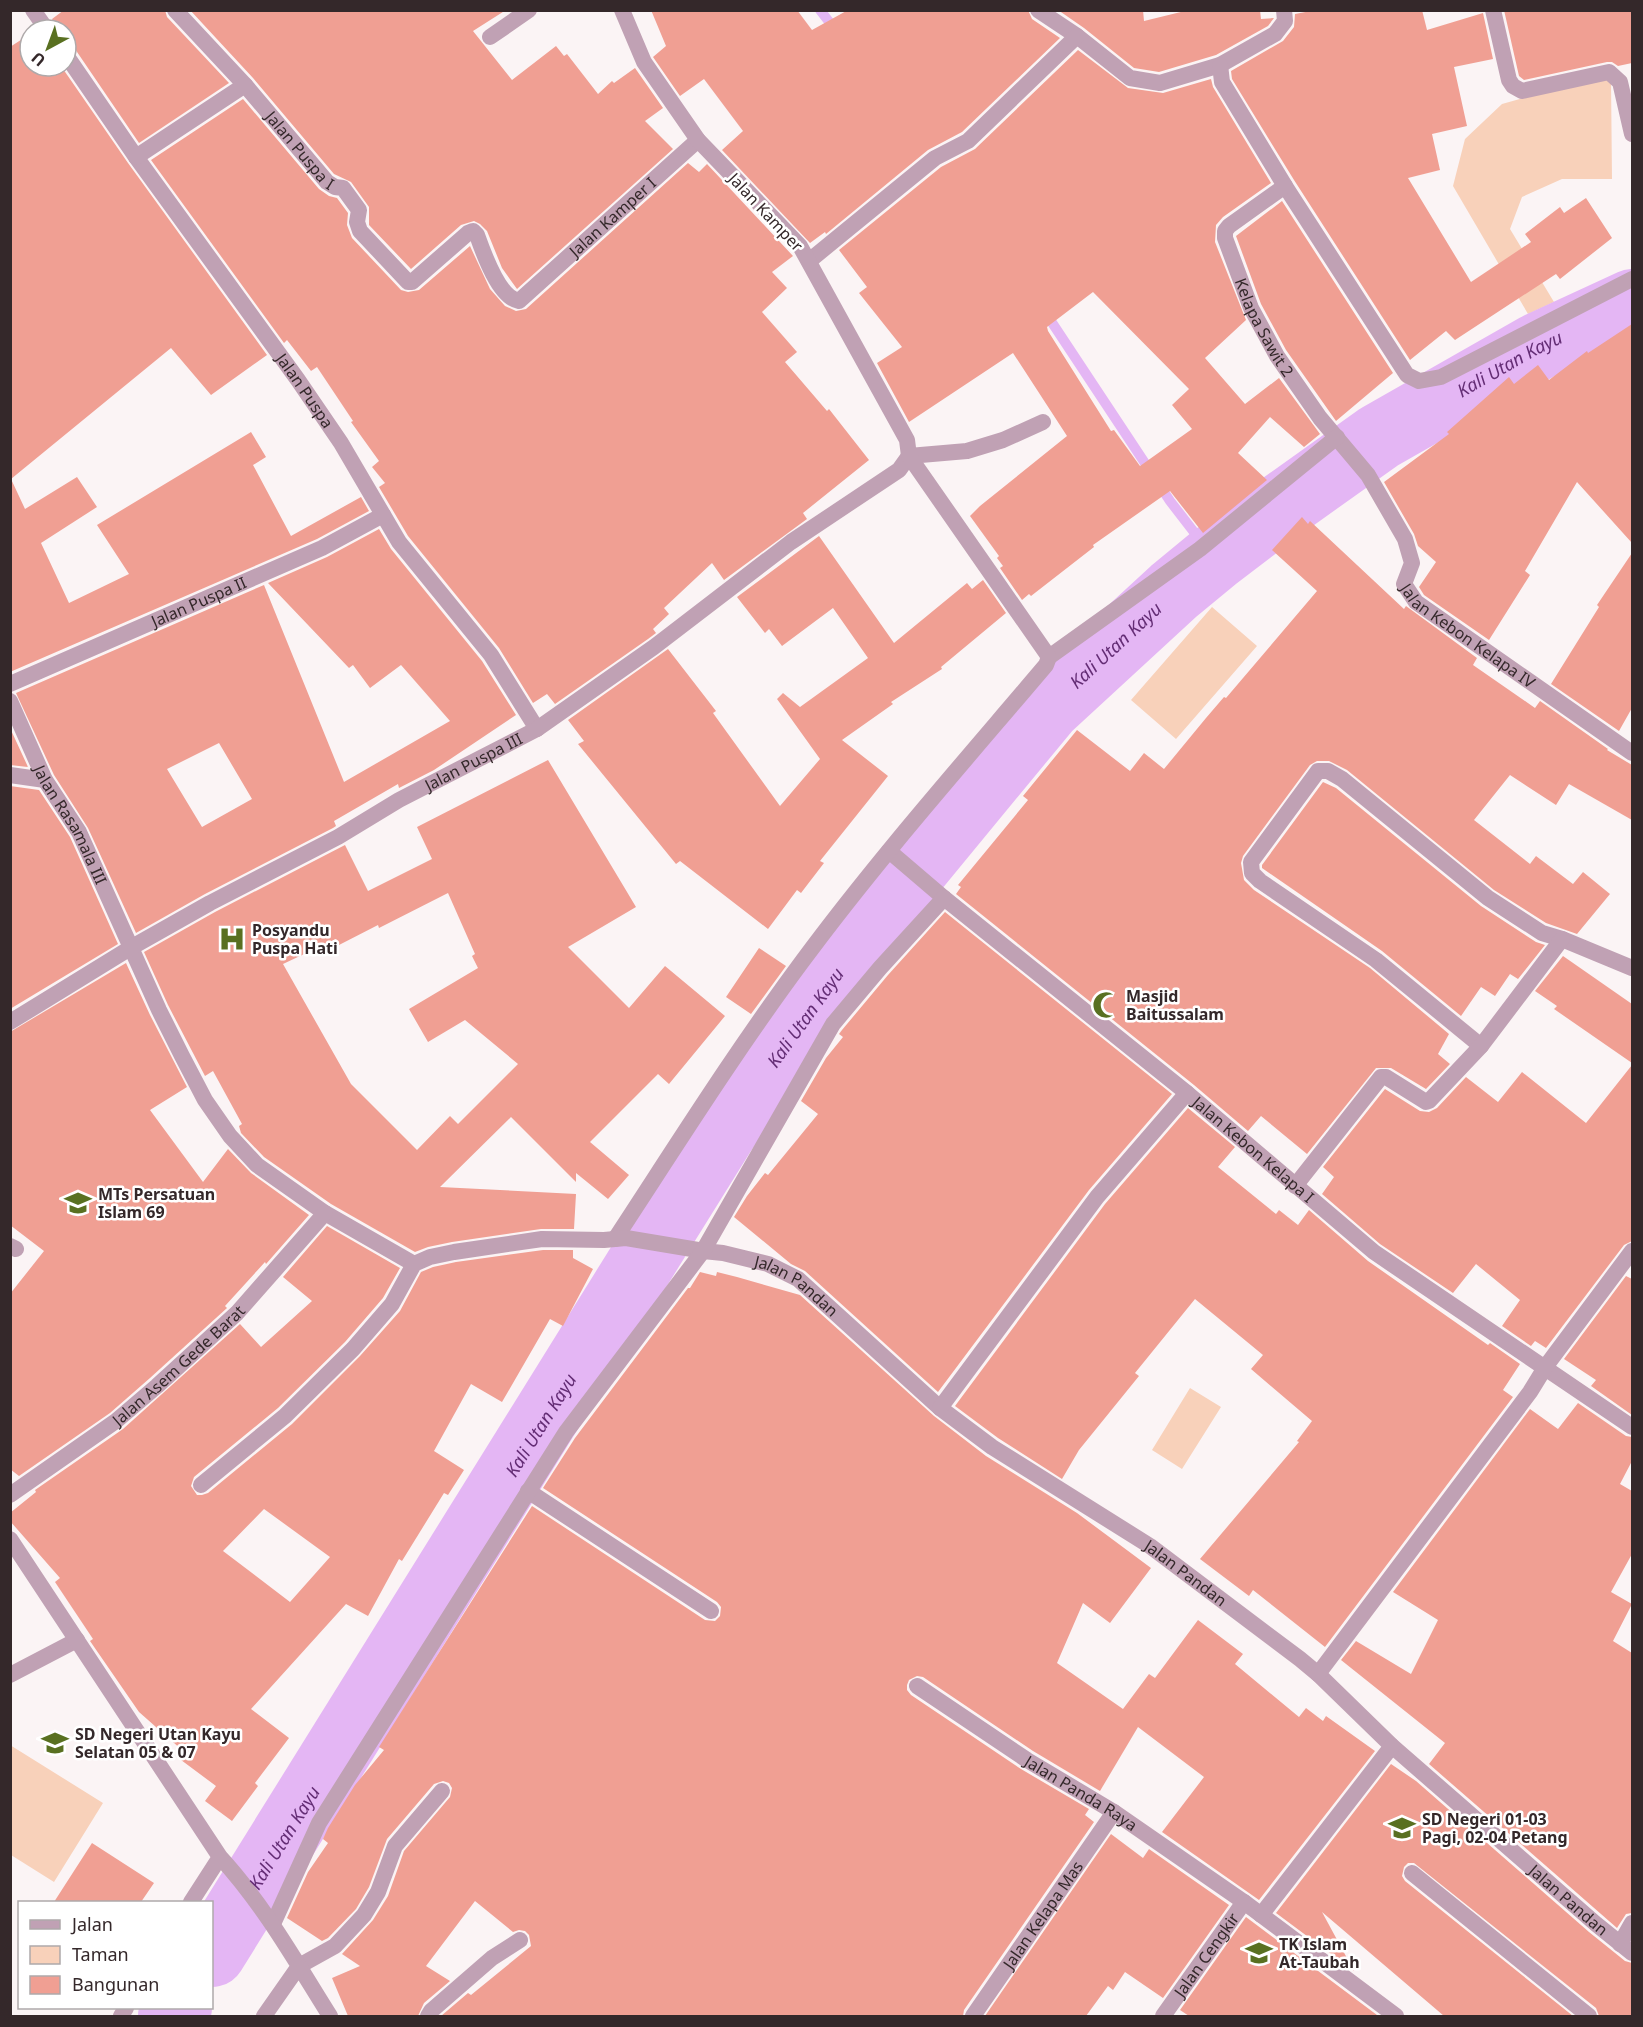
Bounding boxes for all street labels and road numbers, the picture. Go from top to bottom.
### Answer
street label: Jalan Puspa I [259,105,338,195]
street label: Jalan Kamper [723,167,808,256]
street label: Jalan Kamper I [563,172,661,263]
street label: Kelapa Sawit 2 [1230,275,1299,381]
street label: Jalan Puspa [270,347,339,432]
street label: Jalan Puspa II [146,571,250,633]
street label: Jalan Kebon Kelapa IV [1395,578,1540,693]
street label: Jalan Puspa III [419,727,526,797]
street label: Jalan Rasamala III [28,760,112,888]
street label: Jalan Kebon Kelapa I [1186,1090,1319,1208]
street label: Jalan Pandan [750,1250,843,1321]
street label: Jalan Asem Gede Barat [106,1300,250,1432]
street label: Jalan Pandan [1139,1533,1231,1611]
street label: Jalan Panda Raya [1019,1749,1142,1836]
street label: Jalan Kelapa Mas [997,1856,1088,1975]
street label: Jalan Pandan [1523,1858,1613,1940]
street label: Jalan Cengkir [1168,1908,1244,2003]

